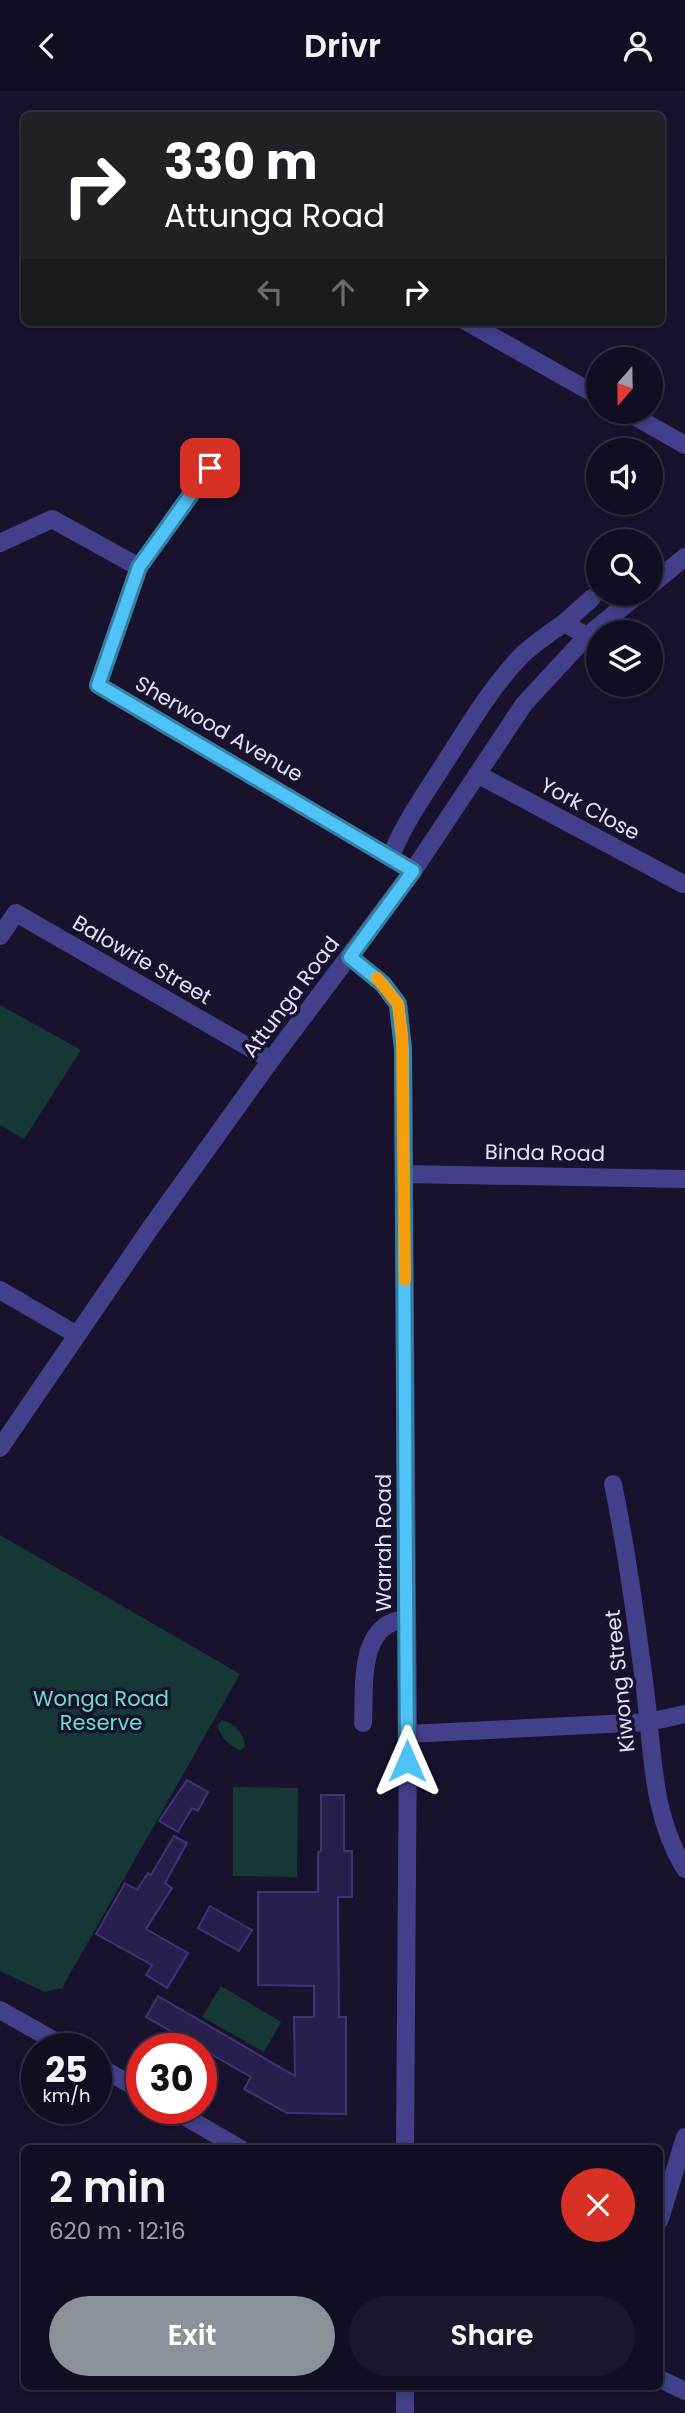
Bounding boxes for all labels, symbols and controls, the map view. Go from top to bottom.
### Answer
text: Drivr [304,23,381,68]
icon: back [28,27,66,65]
icon: person [619,27,657,65]
text: 330 m [164,128,318,196]
icon: right [49,140,140,231]
text: Attunga Road [164,193,385,238]
icon: left [251,273,289,311]
icon: ahead [324,273,362,311]
icon: right [397,273,435,311]
north arrow [586,347,663,423]
map controls [586,347,663,697]
pin [180,438,240,498]
button: sound [586,438,663,515]
icon: arrive [191,449,229,487]
button: search [586,529,663,606]
button: layers [586,620,663,697]
street label: Sherwood Avenue [130,669,309,788]
street label: York Close [535,770,645,847]
street label: Balowrie Street [67,908,217,1011]
street label: Attunga Road [235,930,346,1063]
street label: Binda Road [485,1137,605,1168]
street label: Warrah Road [369,1474,398,1612]
street label: Kiwong Street [598,1608,641,1754]
park label: Wonga Road Reserve [33,1684,169,1737]
position arrow [370,1724,444,1798]
speed limit sign: 30 [126,2033,217,2124]
text: 25 [45,2045,88,2094]
text: km/h [43,2083,90,2108]
text: 2 min [49,2158,167,2217]
button: close [561,2168,635,2242]
text: 620 m · 12:16 [49,2215,186,2247]
button: Exit [49,2296,335,2376]
button: Share [349,2296,635,2376]

